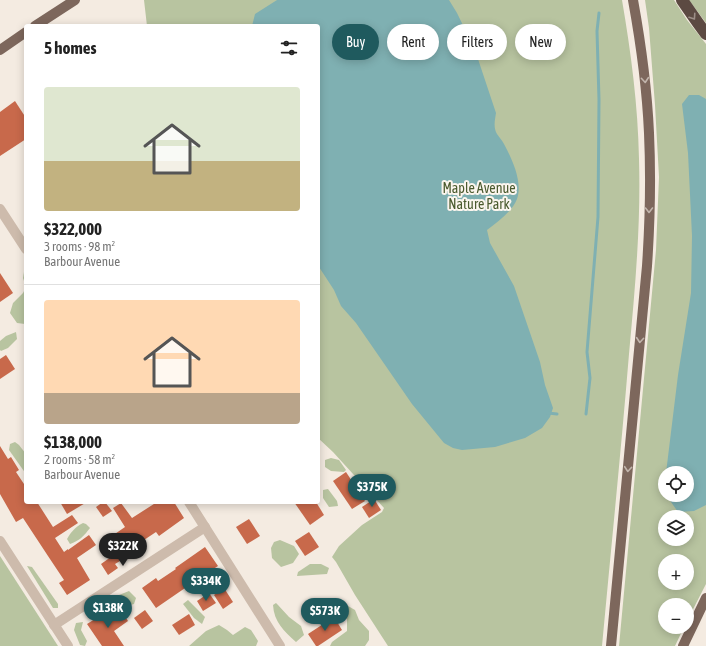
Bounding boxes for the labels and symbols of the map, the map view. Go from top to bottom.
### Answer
one-way arrow [688,13,696,20]
one-way arrow [640,77,649,83]
park label: Maple Avenue Nature Park [442,180,516,212]
one-way arrow [645,207,653,213]
one-way arrow [636,337,645,343]
one-way arrow [624,466,633,472]
pin: $375K [344,474,400,508]
pin: $322K [95,533,151,567]
pin: $334K [178,568,234,602]
pin: $138K [80,595,136,629]
pin: $573K [297,598,353,632]

